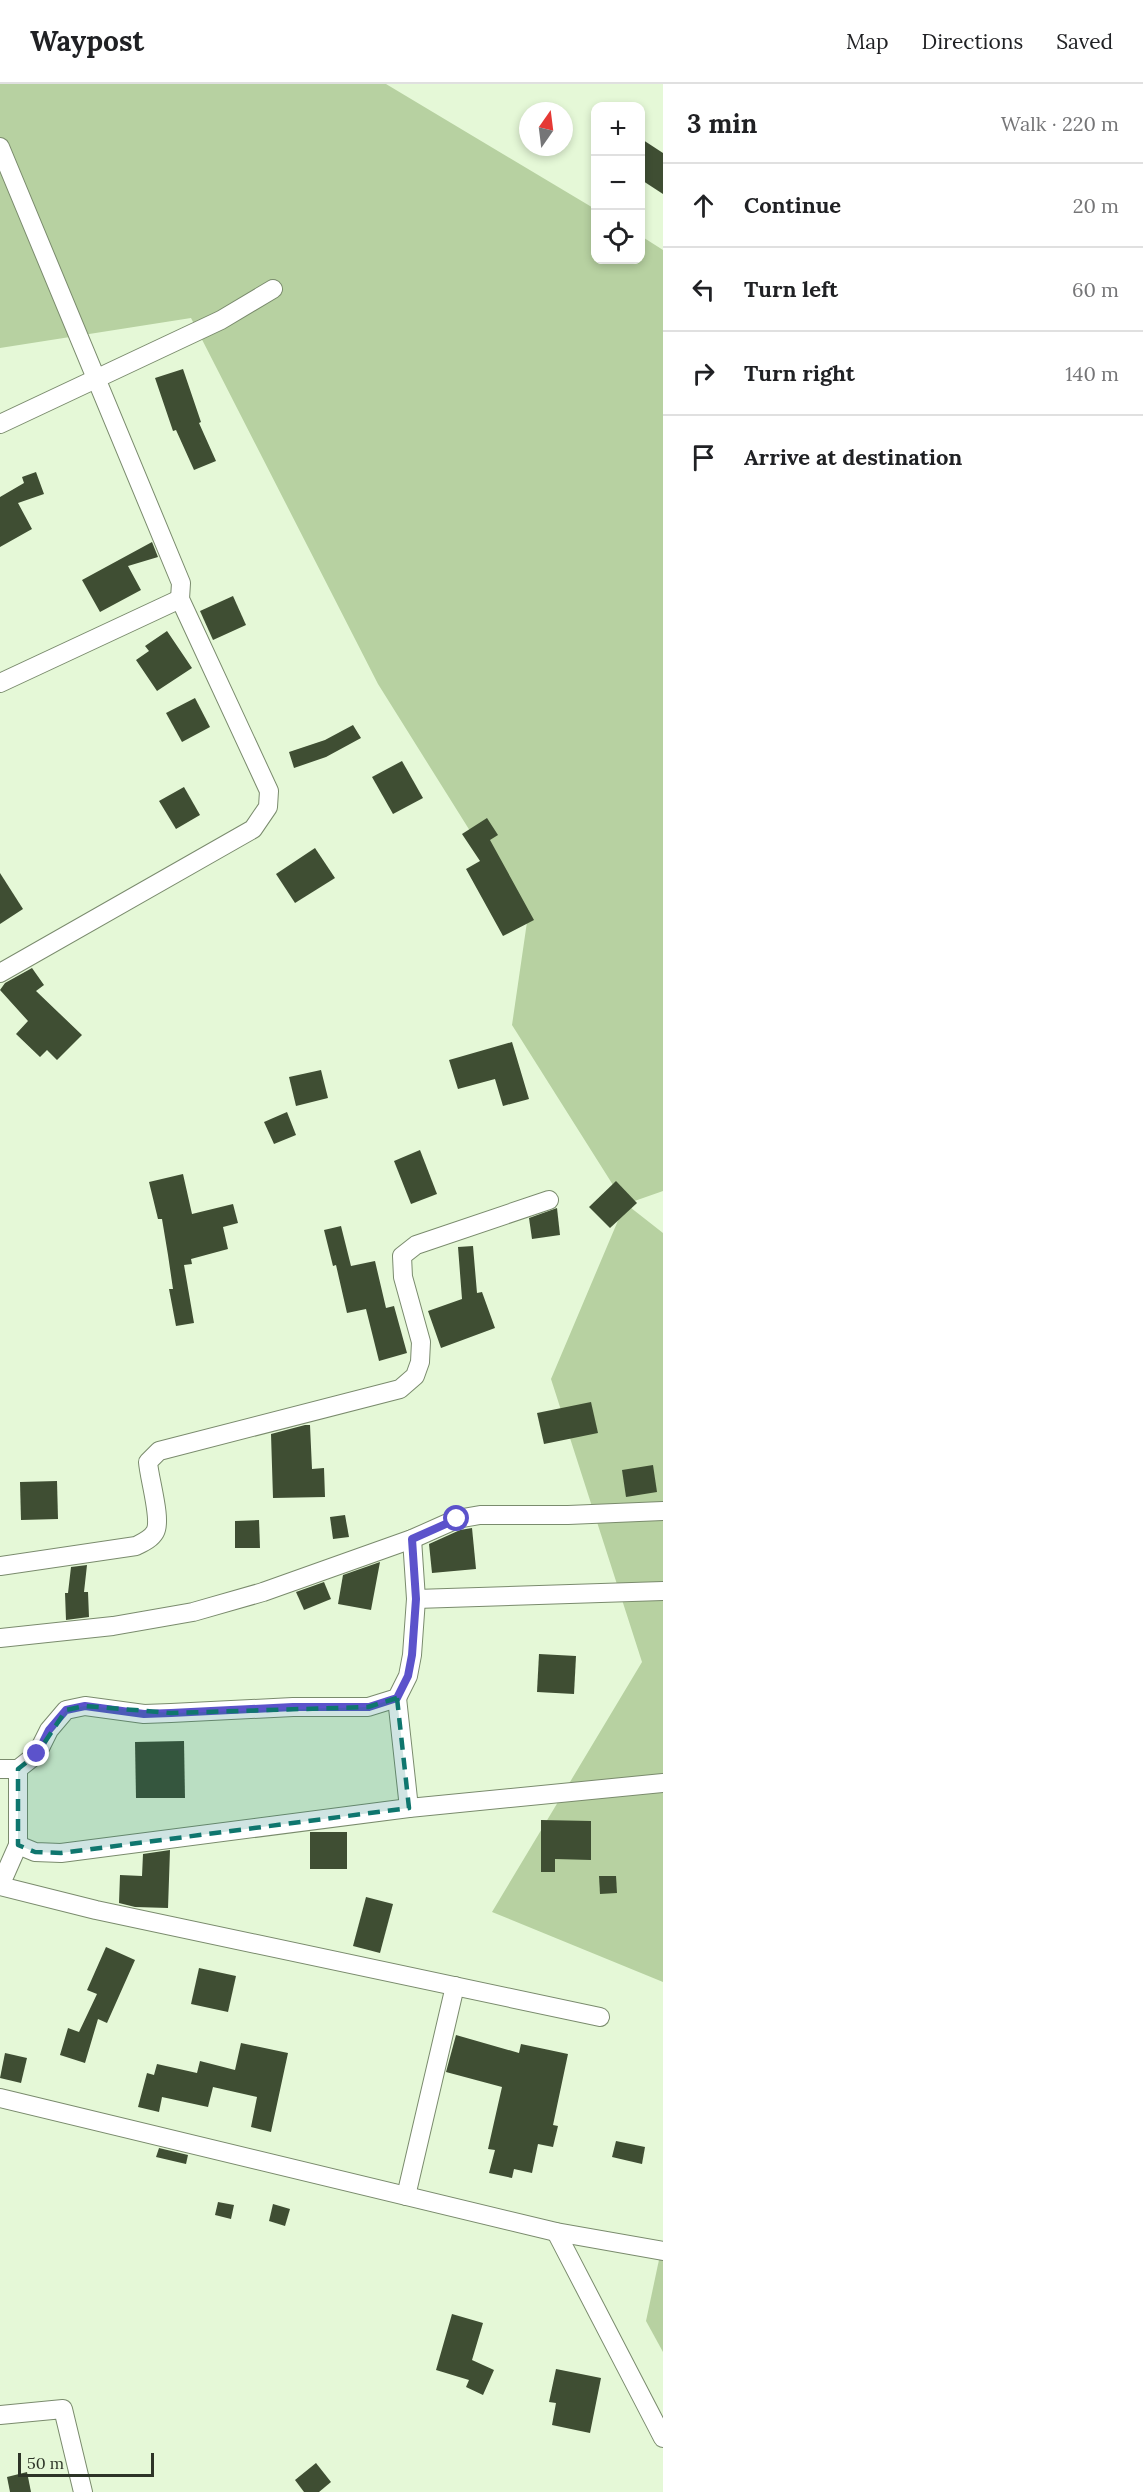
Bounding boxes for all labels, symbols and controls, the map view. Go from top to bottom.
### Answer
text: Waypost [30,23,144,59]
text: Map [846,28,889,55]
text: Directions [922,28,1023,55]
text: Saved [1056,28,1113,55]
north arrow [519,102,573,156]
map controls [591,102,645,264]
button: + [591,102,645,156]
text: 3 min [687,107,757,140]
text: Walk · 220 m [1001,111,1119,136]
button: − [591,156,645,210]
icon: ahead [687,189,720,222]
text: Continue [744,191,841,219]
text: 20 m [1073,193,1119,218]
button: locate [591,210,645,264]
icon: left [687,273,720,306]
text: Turn left [744,275,838,303]
text: 60 m [1072,277,1119,302]
icon: right [687,357,720,390]
text: Turn right [744,359,855,387]
text: 140 m [1065,361,1119,386]
icon: arrive [687,441,720,474]
text: Arrive at destination [744,443,962,471]
route start [443,1505,469,1531]
route end [23,1740,49,1766]
scale bar [18,2450,154,2478]
text: 50 m [27,2453,64,2473]

